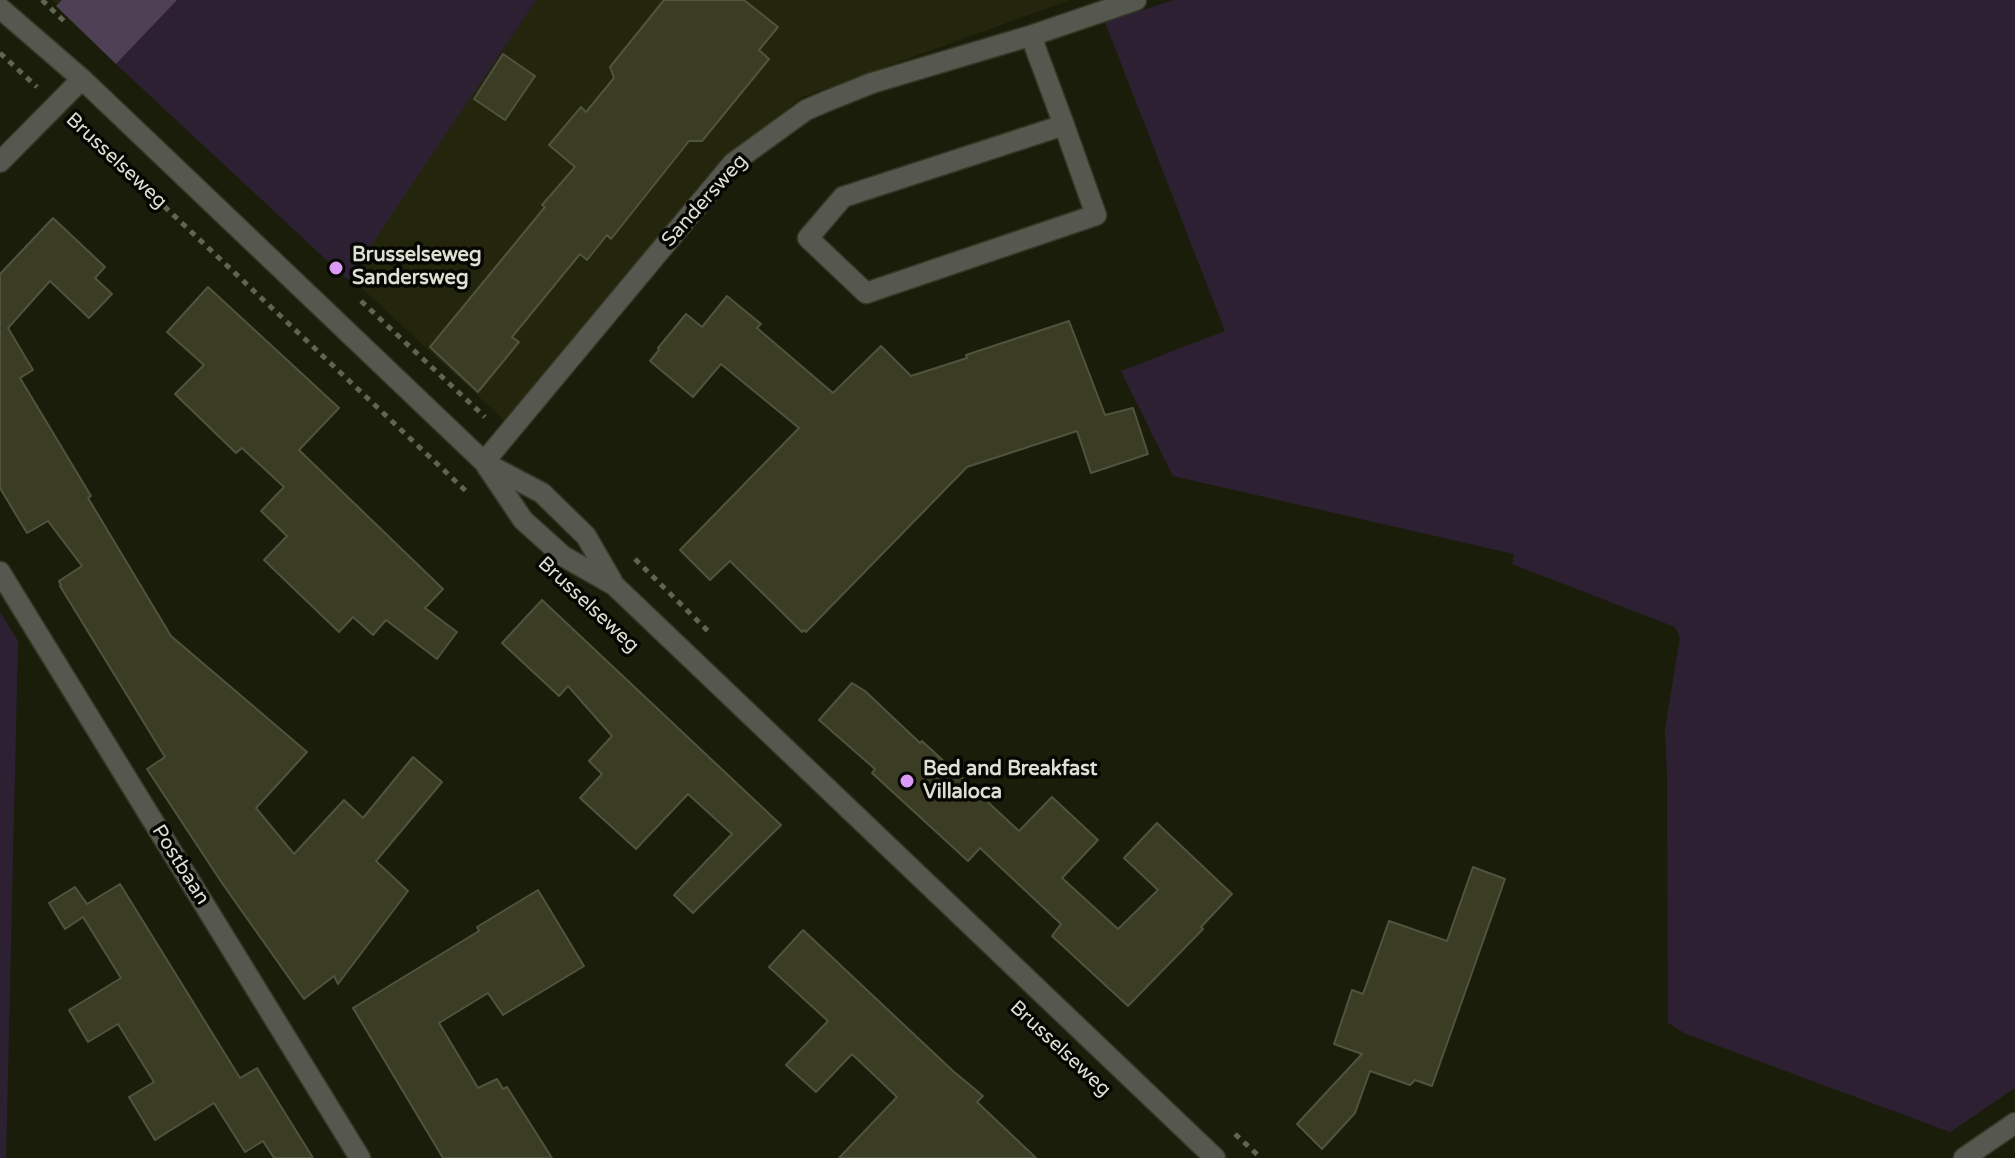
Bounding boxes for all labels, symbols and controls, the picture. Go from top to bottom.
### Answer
street label: Brusselseweg [60,108,172,214]
street label: Sandersweg [657,150,753,252]
place label: Brusselseweg Sandersweg [352,244,482,291]
marker: Brusselseweg Sandersweg [327,259,345,277]
street label: Brusselseweg [532,552,644,658]
place label: Bed and Breakfast Villaloca [923,758,1097,805]
marker: Bed and Breakfast Villaloca [898,772,916,790]
street label: Postbaan [146,821,214,909]
street label: Brusselseweg [1004,996,1116,1102]

